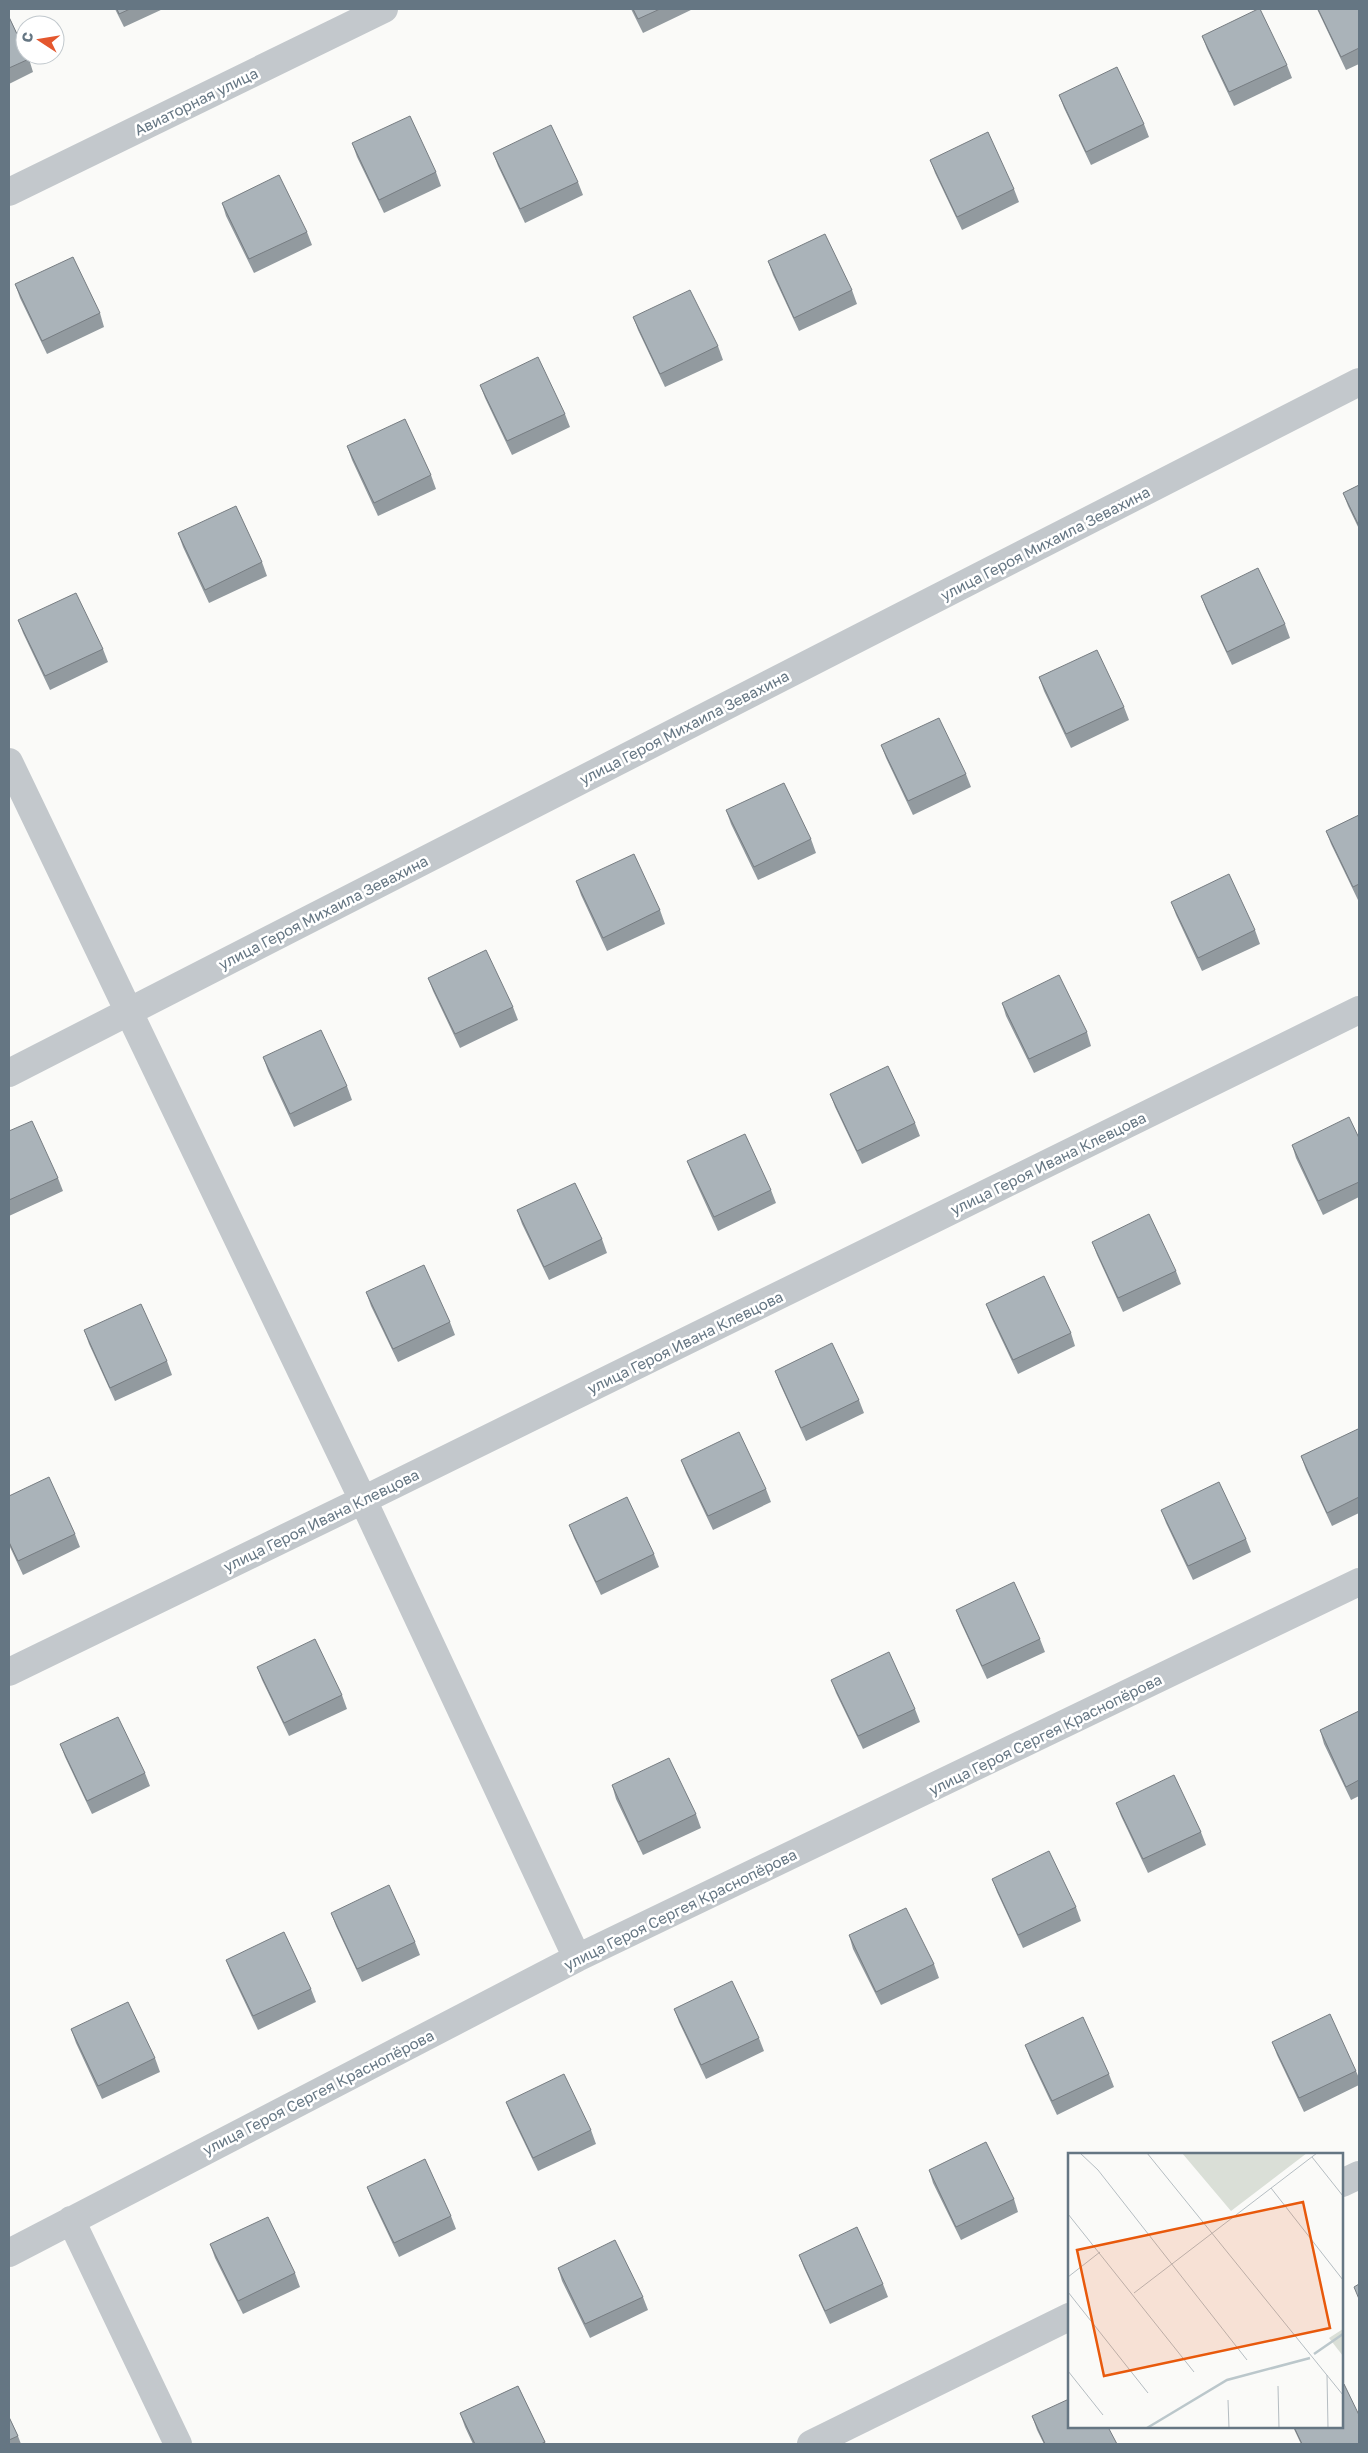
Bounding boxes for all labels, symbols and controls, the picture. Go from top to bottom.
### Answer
north arrow [15,15,65,65]
text: С [17,31,36,44]
street label: Авиаторная улица [131,63,261,139]
street label: улица Героя Михаила Зевахина [937,482,1153,604]
street label: улица Героя Михаила Зевахина [576,666,792,788]
street label: улица Героя Михаила Зевахина [215,851,431,973]
street label: улица Героя Ивана Клевцова [947,1108,1149,1218]
street label: улица Героя Ивана Клевцова [584,1287,786,1397]
street label: улица Героя Ивана Клевцова [220,1465,422,1575]
street label: улица Героя Сергея Краснопёрова [926,1670,1164,1798]
street label: улица Героя Сергея Краснопёрова [561,1845,799,1973]
street label: улица Героя Сергея Краснопёрова [199,2026,437,2158]
inset map [1068,2153,1343,2428]

